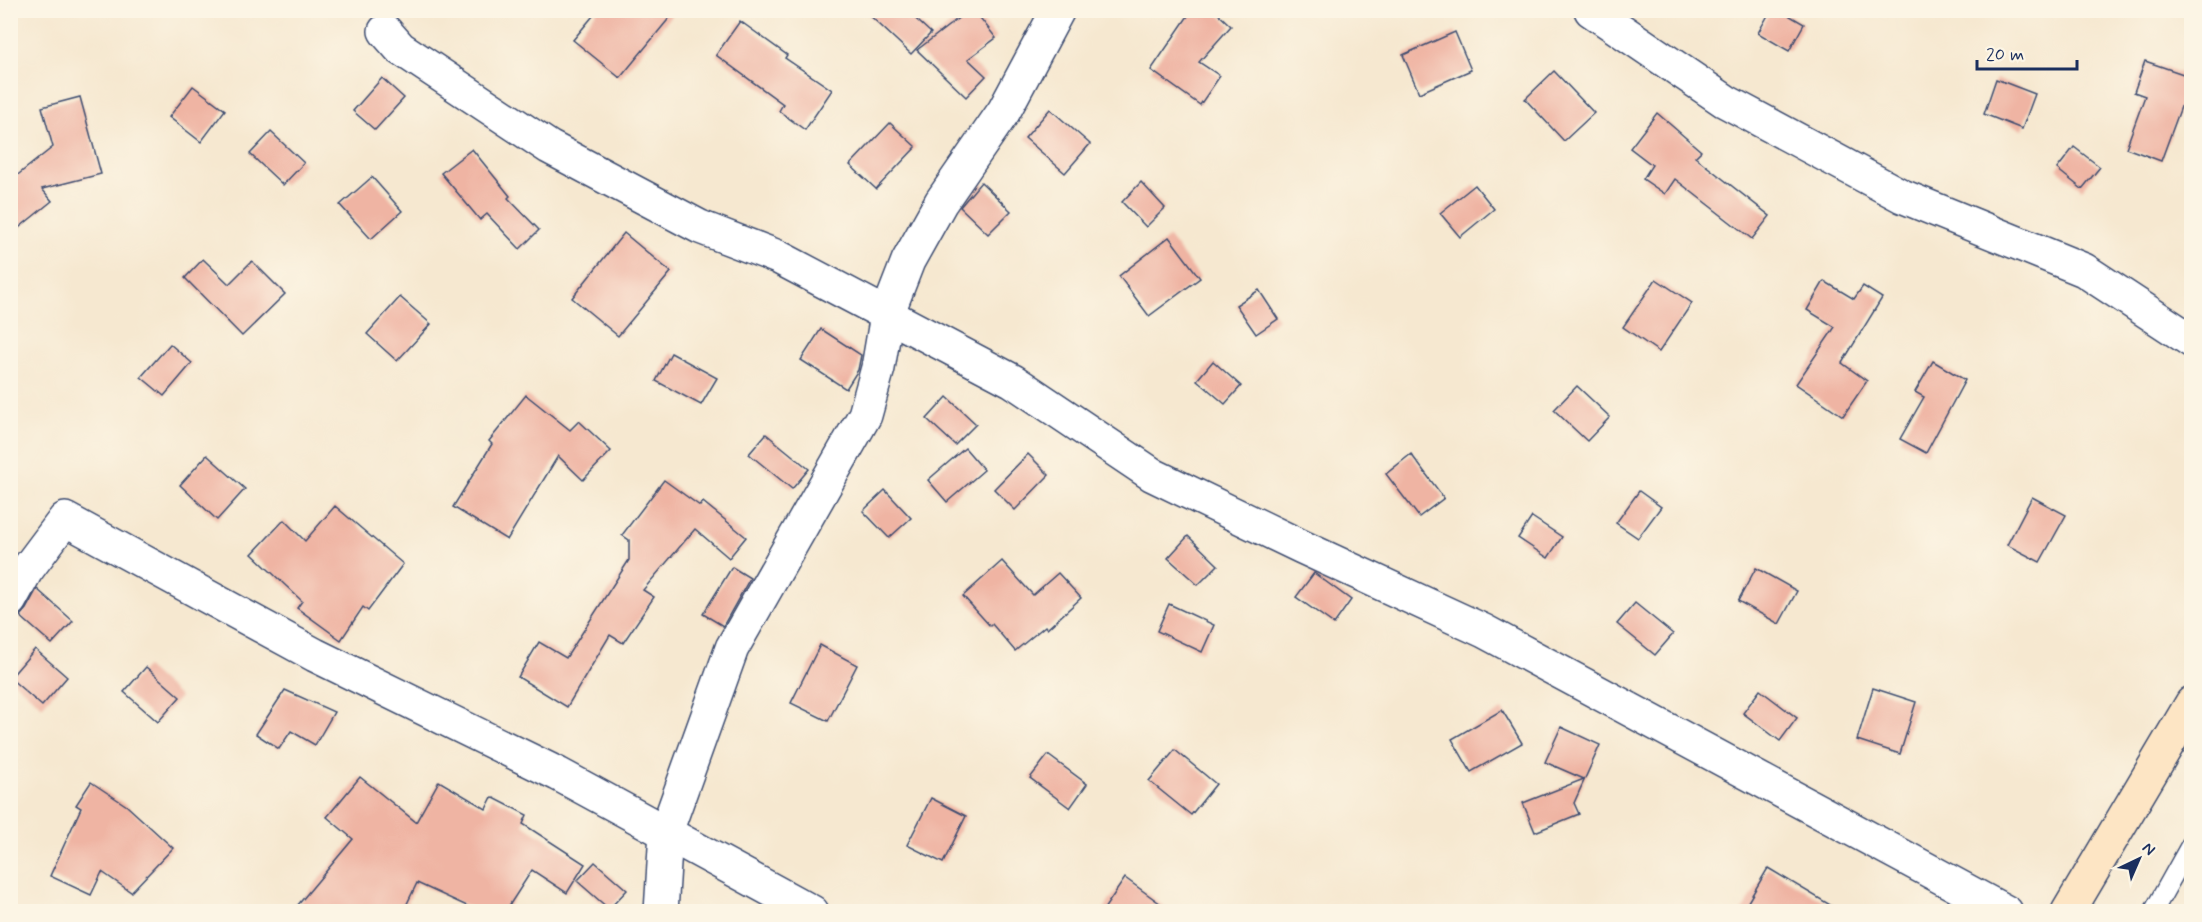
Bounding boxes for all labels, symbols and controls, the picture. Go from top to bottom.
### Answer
scale bar [1977,33,2078,71]
text: 20 m [1986,43,2024,67]
north arrow [2109,829,2169,889]
text: N [2137,838,2160,861]

